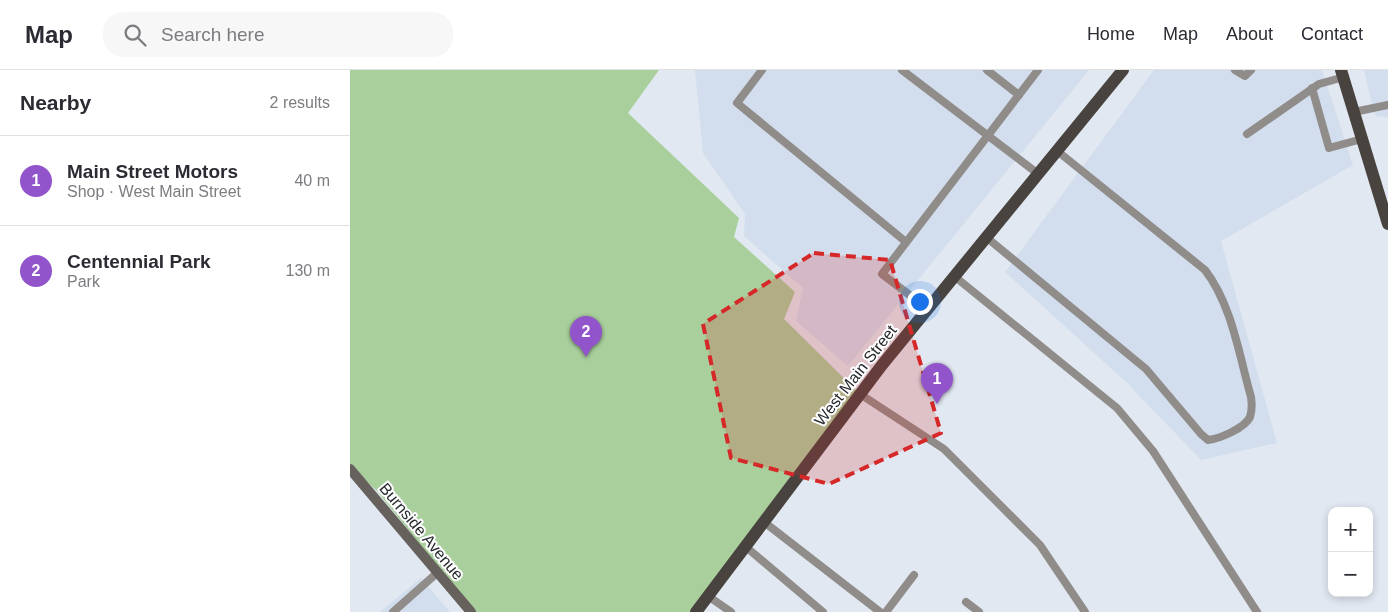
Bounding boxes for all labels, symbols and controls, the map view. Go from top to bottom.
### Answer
search box [103,12,453,57]
text: Map [25,21,73,48]
icon: search [121,21,149,49]
text: Search here [161,24,265,45]
text: Home [1087,24,1135,44]
text: Map [1163,24,1198,44]
text: About [1226,24,1273,44]
text: Contact [1301,24,1363,44]
text: Nearby [20,91,91,114]
text: 2 results [270,94,330,111]
text: Main Street Motors [67,161,238,182]
text: 1 [32,172,40,189]
text: 40 m [294,172,330,189]
text: Shop · West Main Street [67,183,241,200]
text: Centennial Park [67,251,211,272]
text: 2 [32,262,40,279]
text: 130 m [286,262,330,279]
text: Park [67,273,100,290]
your location [907,289,933,315]
pin: 2 [570,316,602,357]
street label: West Main Street [811,321,900,429]
pin: 1 [921,363,953,404]
street label: Burnside Avenue [376,480,467,583]
map controls [1328,507,1373,597]
button: + [1328,507,1373,552]
button: − [1328,552,1373,597]

